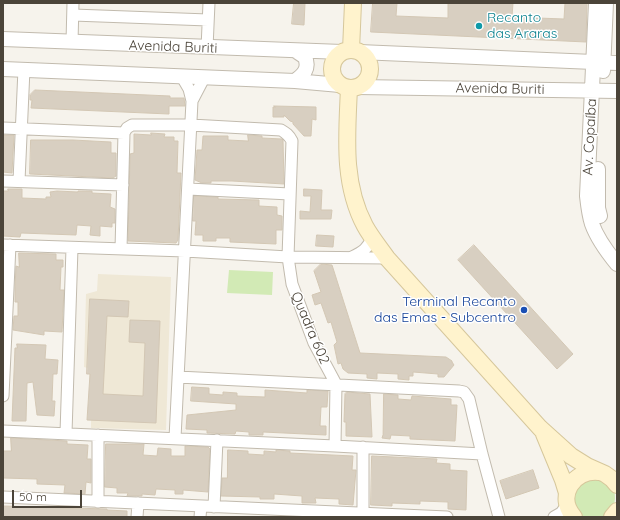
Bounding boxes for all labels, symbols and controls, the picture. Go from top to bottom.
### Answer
place label: Recanto das Araras [487,10,557,42]
marker: Recanto das Araras [474,21,484,31]
street label: Avenida Buriti [128,37,218,57]
street label: Avenida Buriti [455,80,545,98]
street label: Av. Copaíba [580,98,600,176]
street label: Quadra 602 [287,289,333,367]
place label: Terminal Recanto das Emas - Subcentro [374,294,516,326]
marker: Terminal Recanto das Emas - Subcentro [519,305,529,315]
scale bar [14,482,84,508]
text: 50 m [19,489,47,504]

